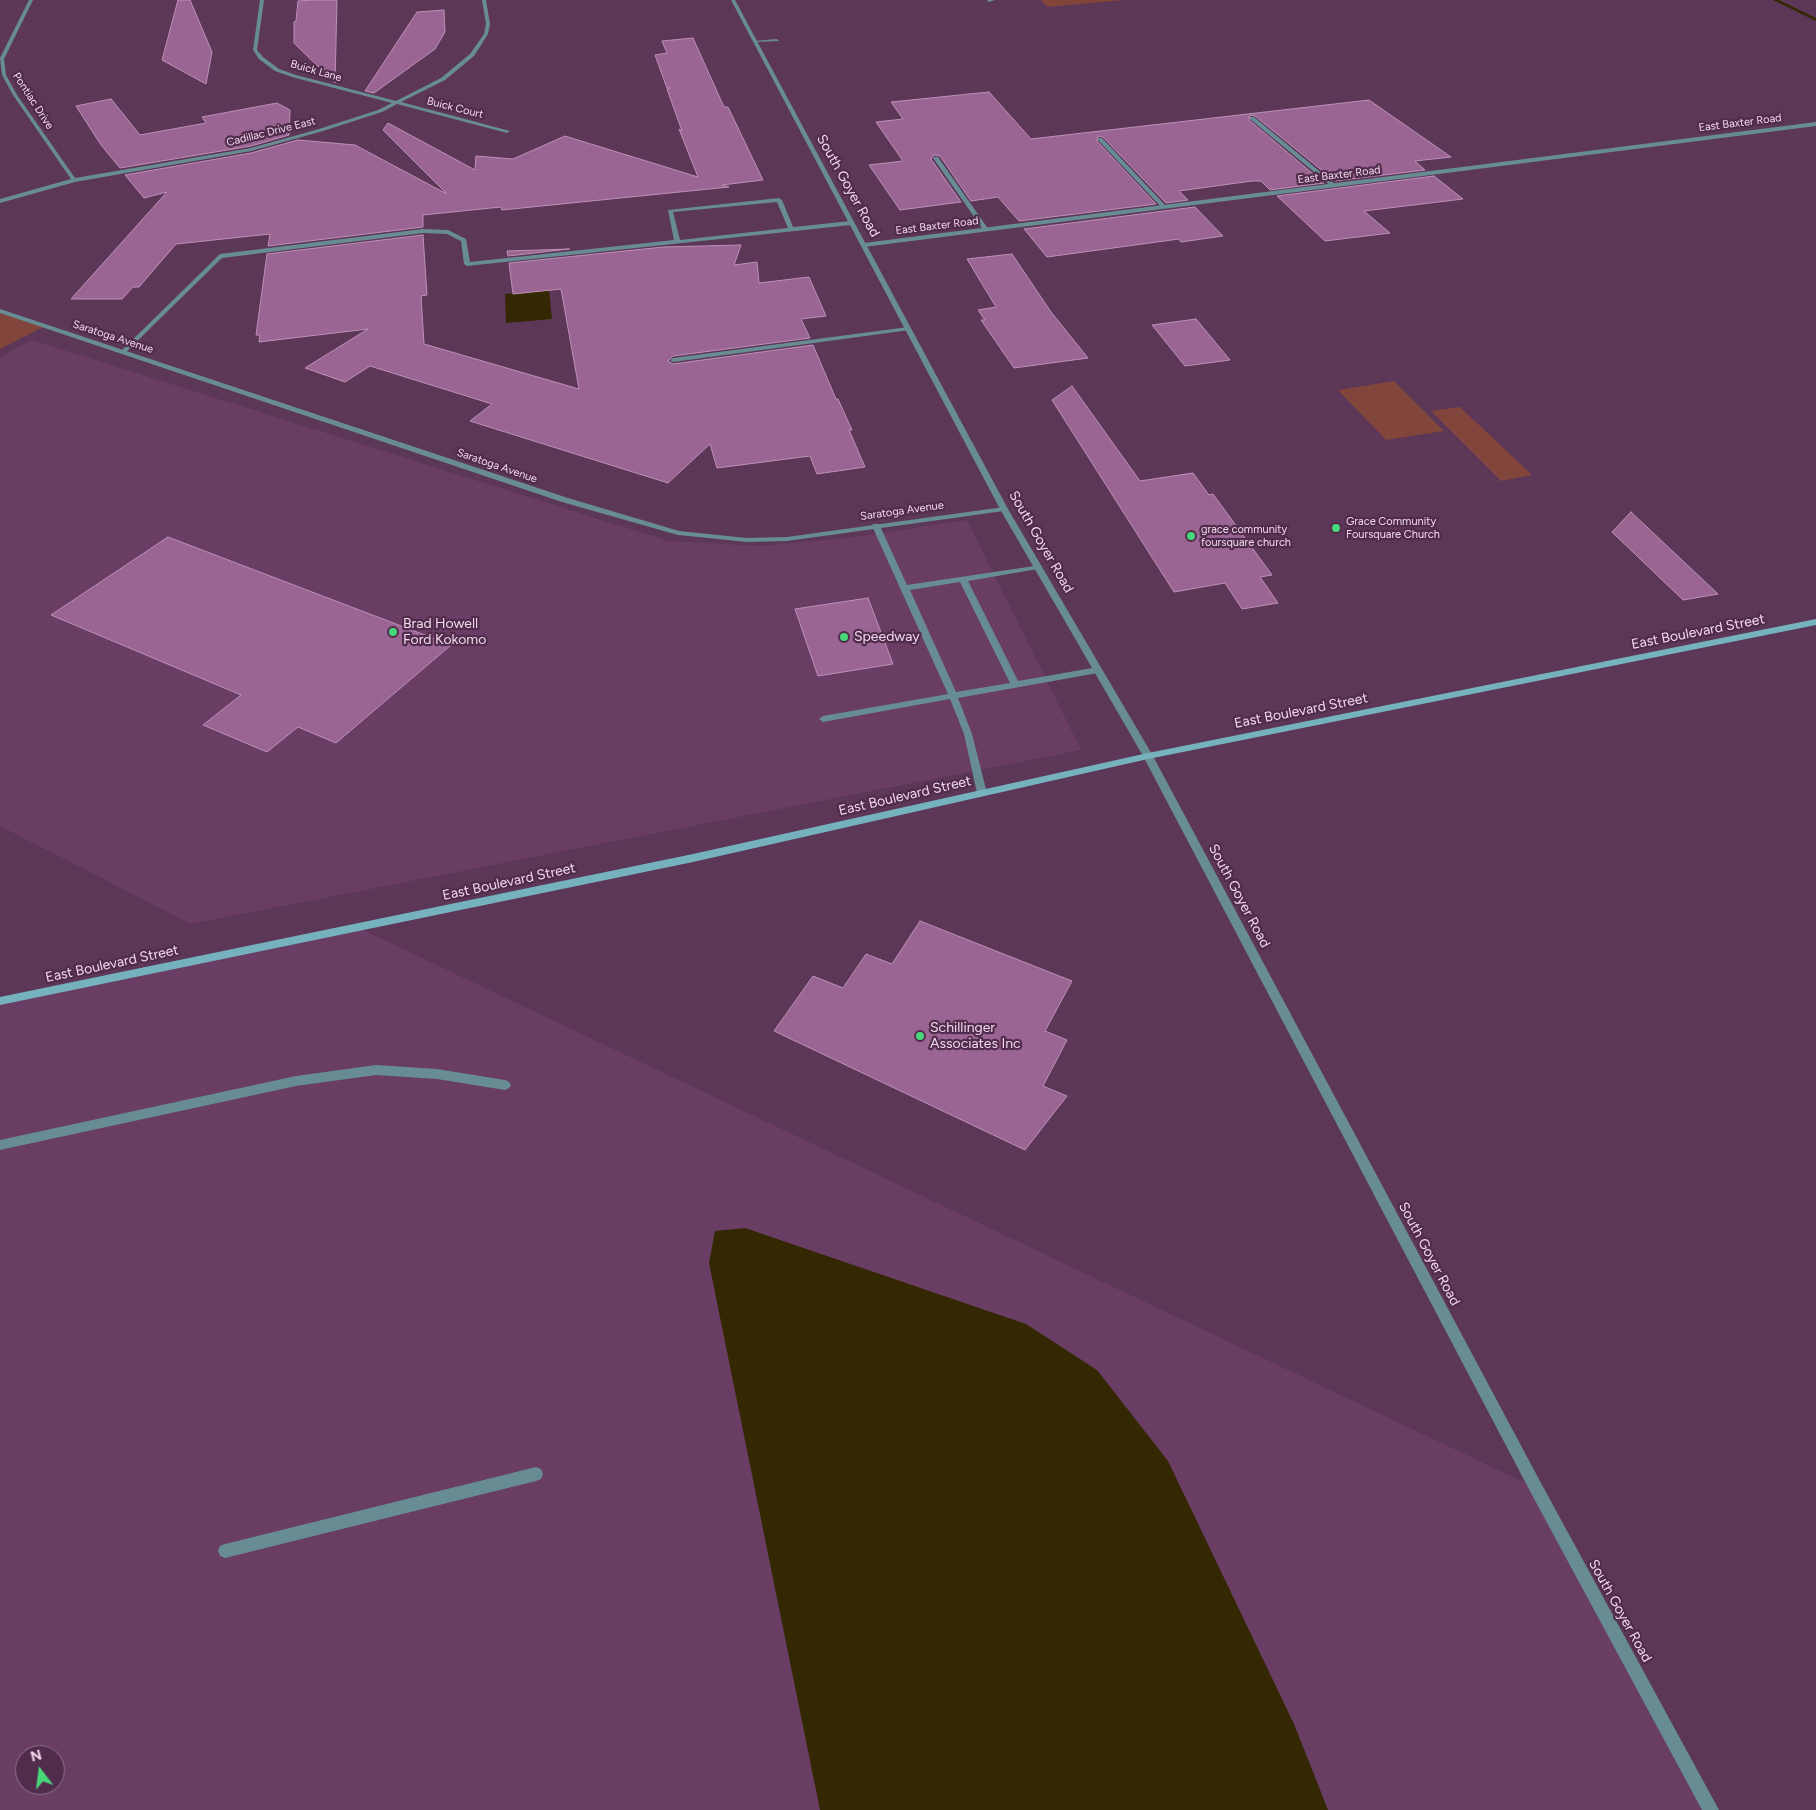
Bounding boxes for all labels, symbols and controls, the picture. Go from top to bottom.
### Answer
street label: Buick Lane [289,57,343,85]
street label: Pontiac Drive [10,70,56,132]
street label: Buick Court [425,95,485,121]
street label: East Baxter Road [1698,111,1782,135]
street label: Cadillac Drive East [225,115,317,149]
street label: South Goyer Road [813,132,883,240]
street label: East Baxter Road [1297,163,1381,187]
street label: East Baxter Road [895,214,979,238]
street label: Saratoga Avenue [71,318,155,356]
street label: Saratoga Avenue [455,446,539,486]
street label: South Goyer Road [1005,488,1077,596]
street label: Saratoga Avenue [859,499,945,523]
place label: Grace Community Foursquare Church [1346,515,1440,541]
marker: Grace Community Foursquare Church [1330,522,1342,534]
place label: grace community foursquare church [1201,523,1291,549]
marker: grace community foursquare church [1185,530,1197,542]
street label: East Boulevard Street [1630,611,1766,653]
place label: Brad Howell Ford Kokomo [403,616,486,648]
marker: Brad Howell Ford Kokomo [387,626,399,638]
place label: Speedway [854,629,920,645]
marker: Speedway [838,631,850,643]
street label: East Boulevard Street [1233,690,1369,732]
street label: East Boulevard Street [837,773,973,819]
street label: South Goyer Road [1205,841,1273,951]
street label: East Boulevard Street [441,860,577,904]
street label: East Boulevard Street [44,942,180,986]
place label: Schillinger Associates Inc [930,1020,1021,1052]
marker: Schillinger Associates Inc [914,1030,926,1042]
street label: South Goyer Road [1395,1199,1463,1309]
street label: South Goyer Road [1585,1557,1655,1665]
north arrow [15,1745,65,1795]
text: N [29,1746,44,1766]

